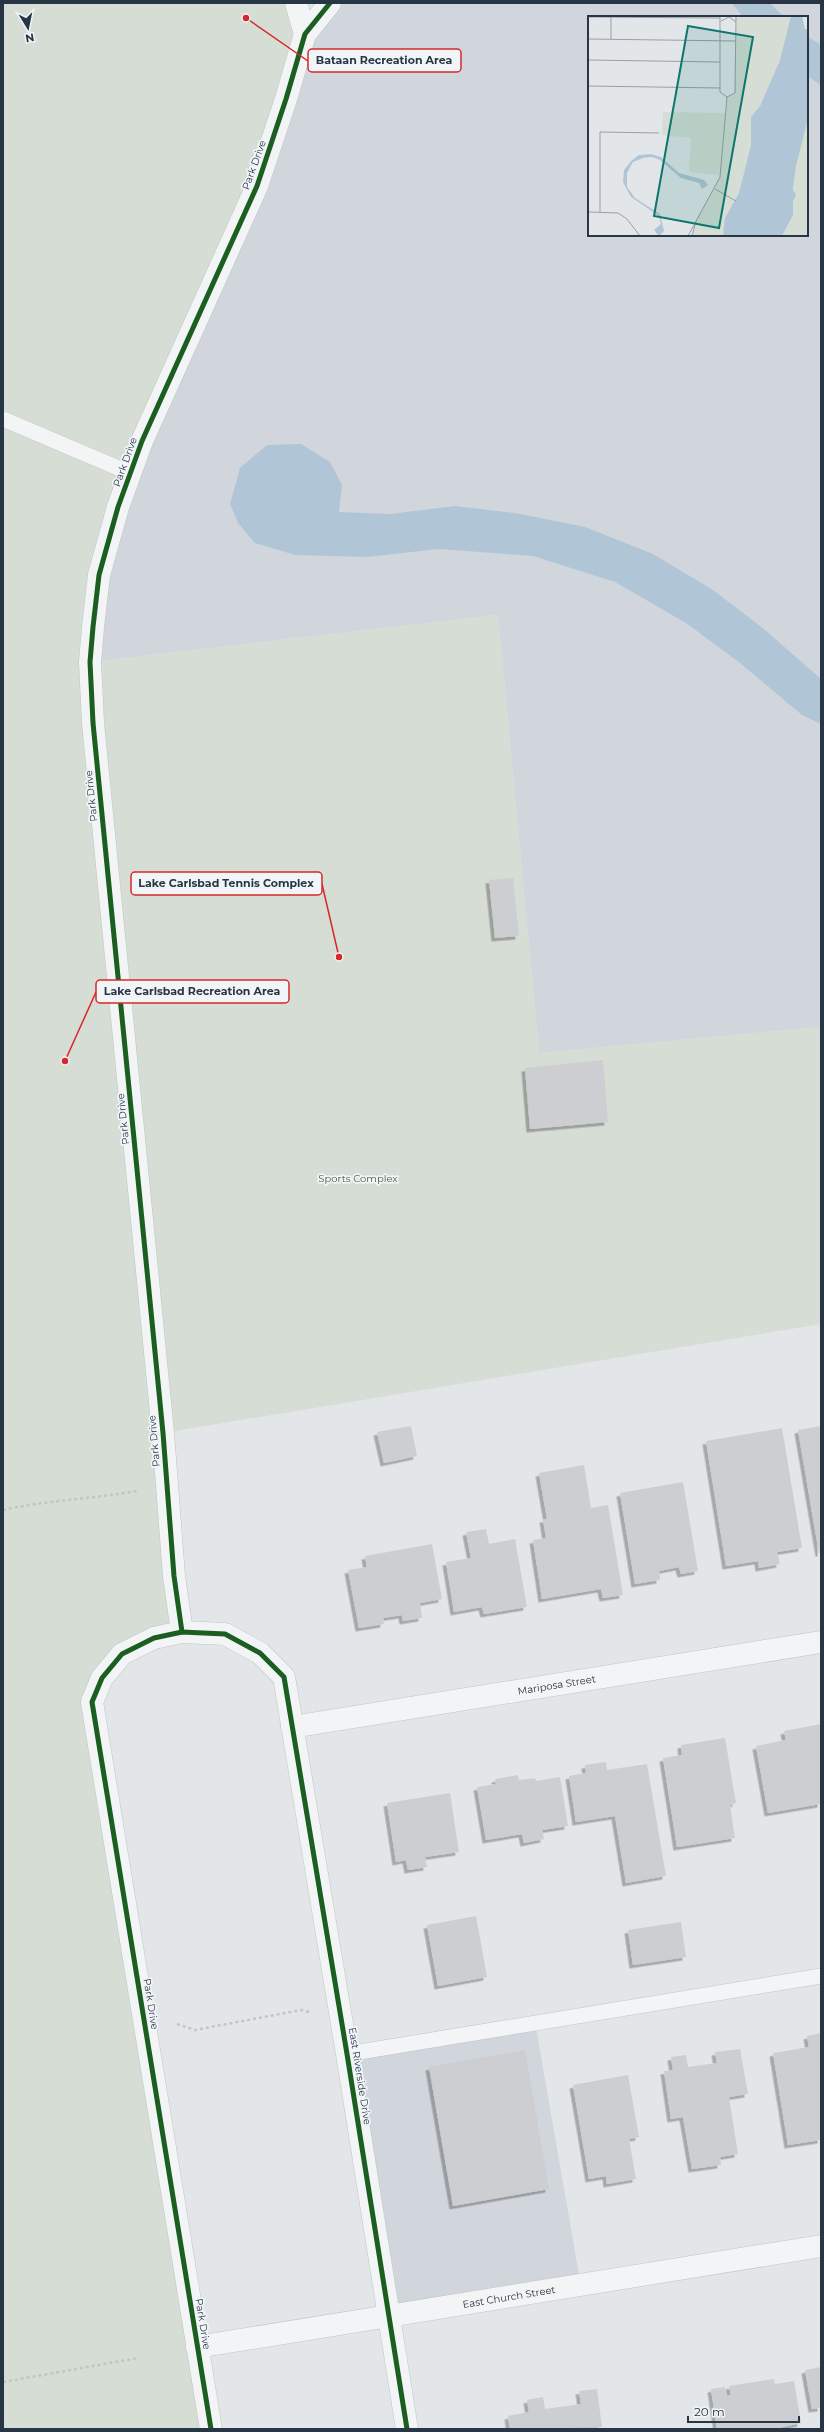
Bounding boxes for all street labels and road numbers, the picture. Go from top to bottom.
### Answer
street label: Park Drive [239,139,269,191]
street label: Park Drive [110,436,140,488]
street label: Park Drive [82,770,100,822]
street label: Park Drive [114,1093,132,1145]
street label: Park Drive [145,1415,163,1467]
street label: Mariposa Street [517,1672,597,1697]
street label: Park Drive [141,1977,161,2031]
street label: East Riverside Drive [346,2026,374,2126]
street label: East Church Street [462,2283,556,2310]
street label: Park Drive [193,2297,213,2351]

